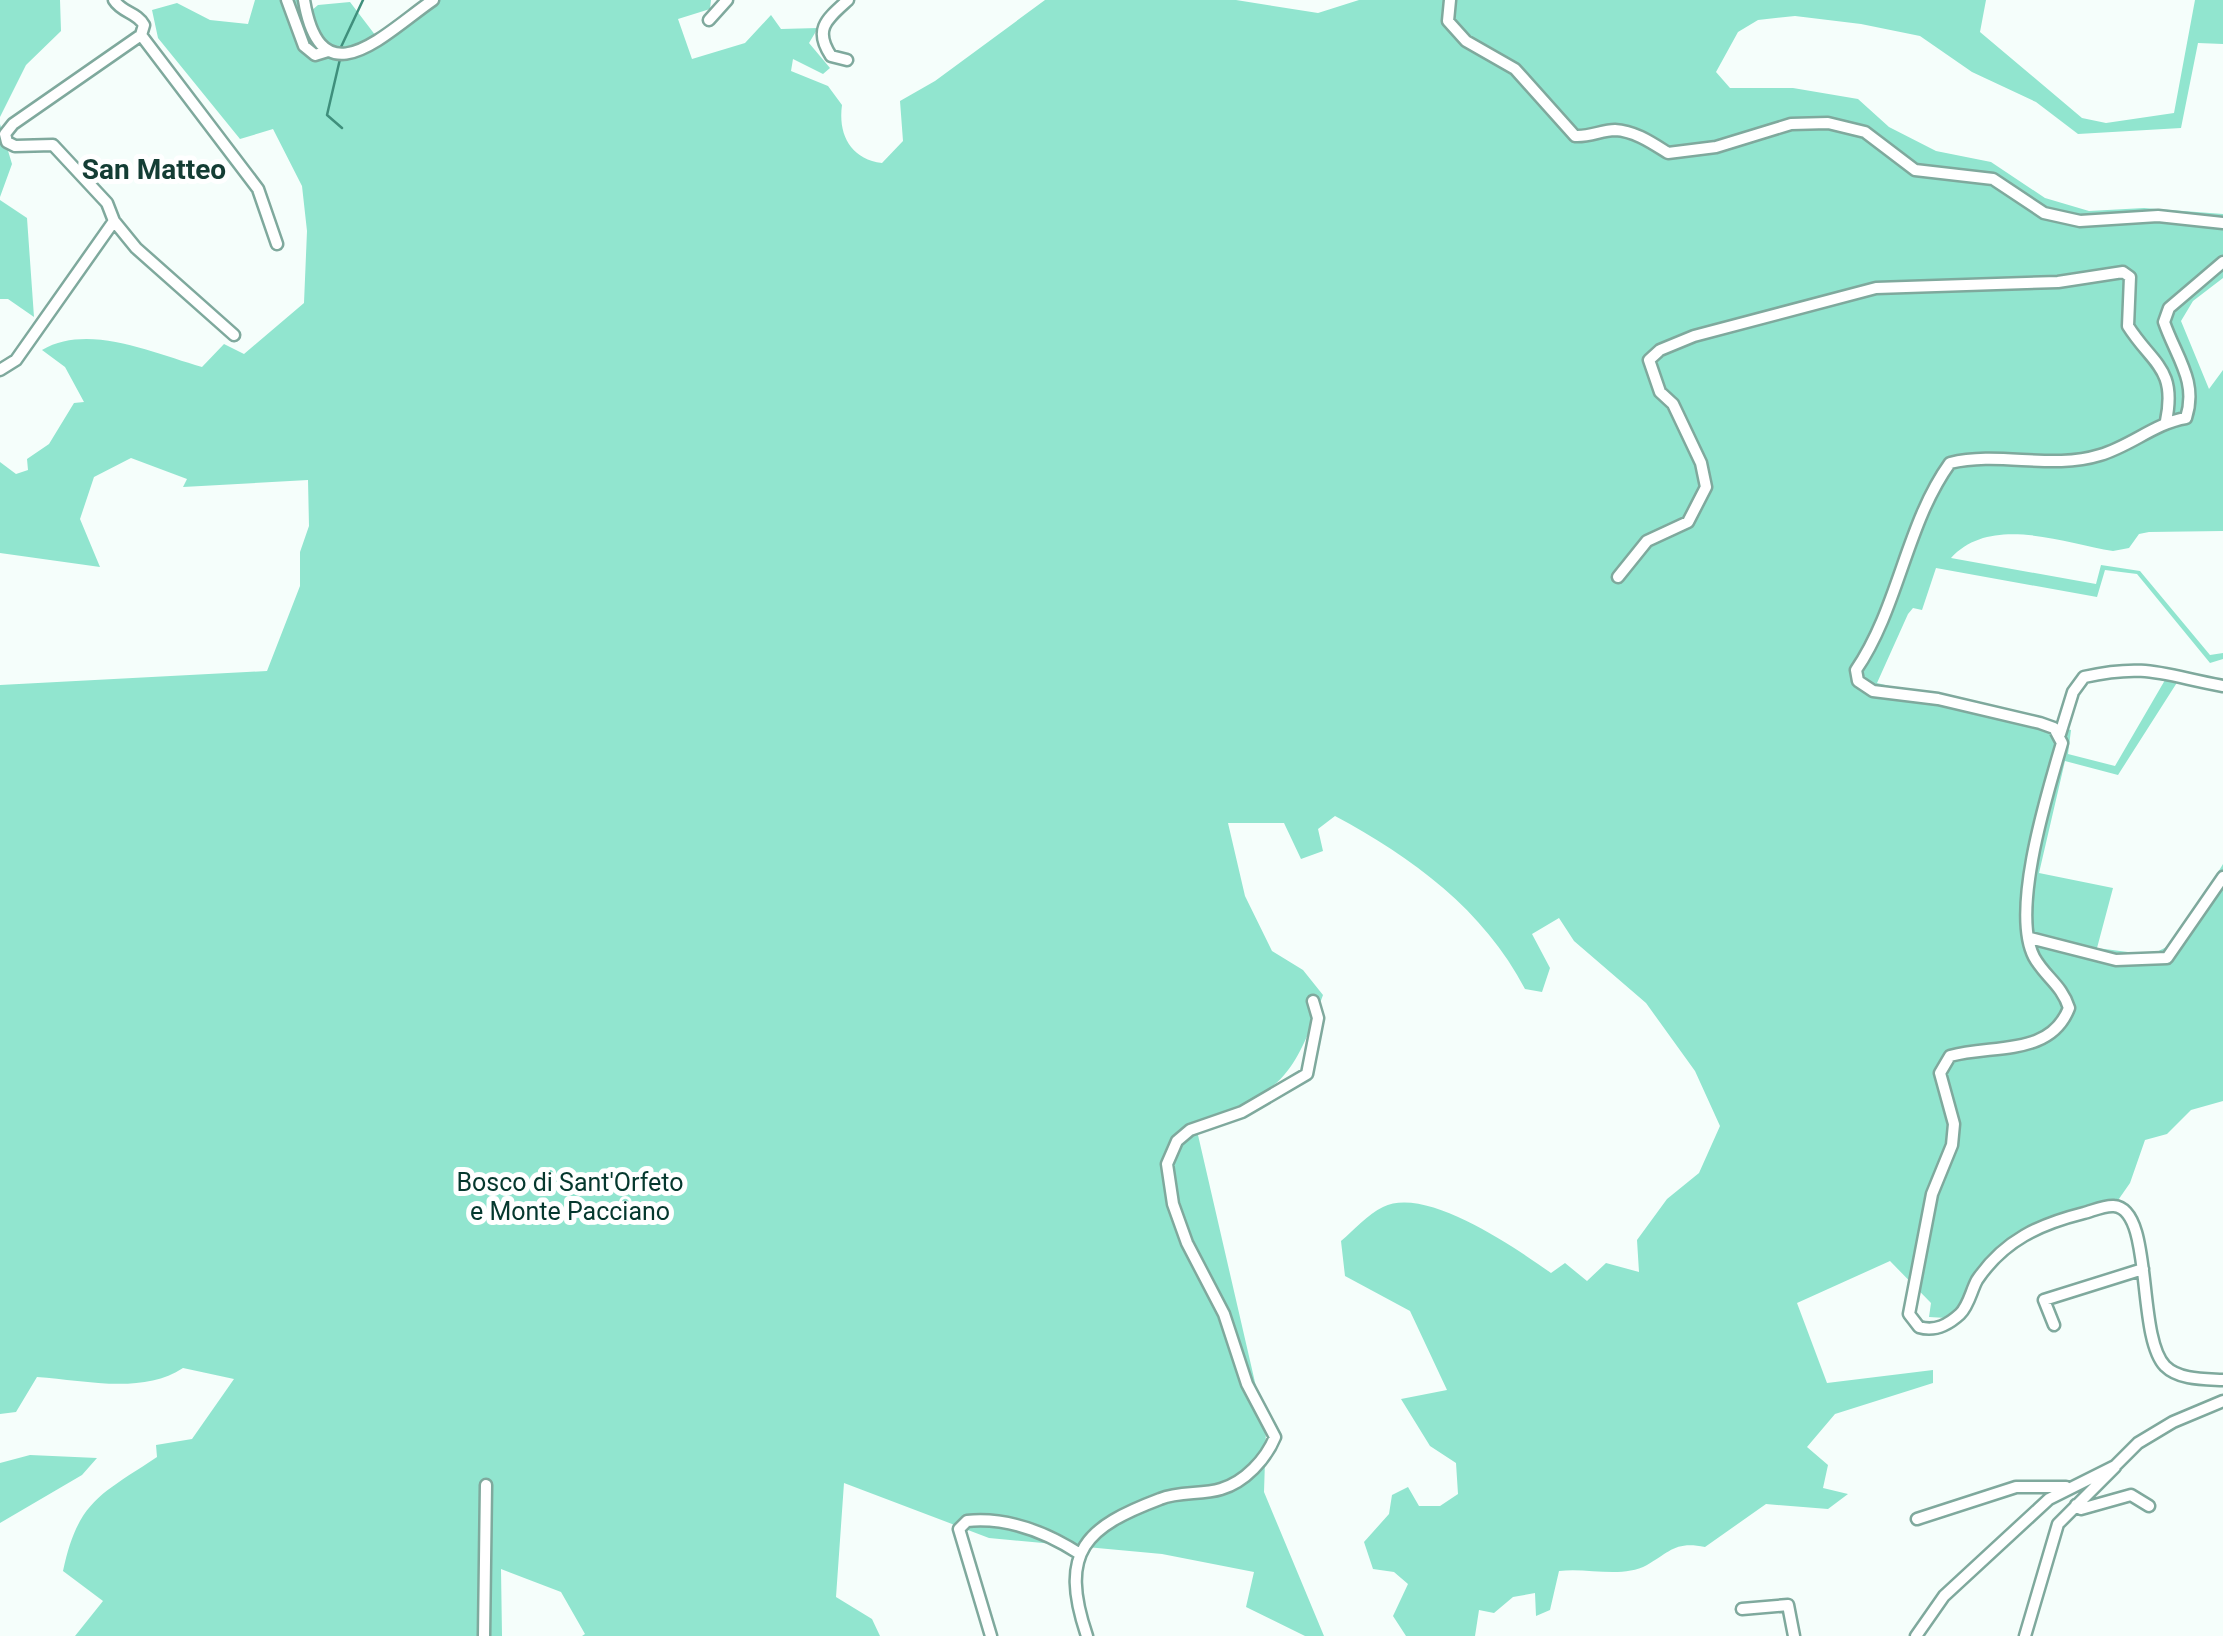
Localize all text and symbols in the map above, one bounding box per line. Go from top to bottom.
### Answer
district label: San Matteo [82,153,226,186]
park label: Bosco di Sant'Orfeto e Monte Pacciano [456,1168,684,1226]

